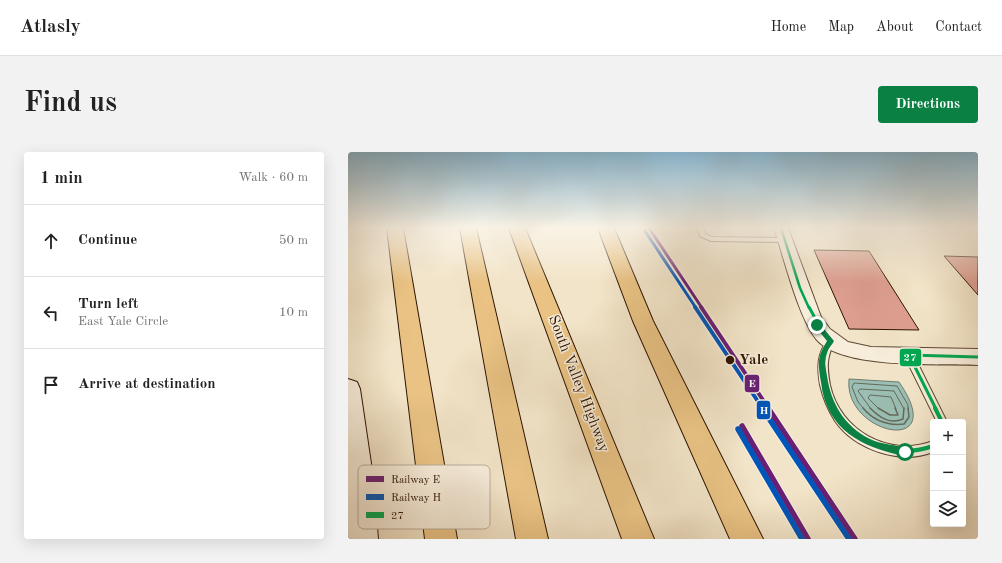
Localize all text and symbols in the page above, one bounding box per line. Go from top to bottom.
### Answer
text: Atlasly [20,18,81,37]
text: Home [771,20,806,34]
text: Map [828,20,854,34]
text: About [876,20,913,34]
text: Contact [935,20,982,34]
button: Directions [878,86,978,123]
text: Find us [24,90,117,118]
text: 1 min [40,170,83,187]
text: Walk · 60 m [239,171,308,184]
icon: ahead [40,230,62,252]
text: Continue [78,233,137,248]
text: 50 m [279,234,308,247]
text: Turn left [78,297,138,312]
icon: left [40,302,62,324]
text: 10 m [279,306,308,319]
street label: South Valley Highway [545,313,611,455]
text: East Yale Circle [78,315,168,328]
route end [808,316,826,334]
line badge: 27 [899,348,922,367]
place label: Yale [739,353,768,368]
text: 27 [904,353,916,364]
marker: Yale [724,354,736,366]
icon: arrive [40,374,62,396]
line badge: E [744,374,760,393]
text: Arrive at destination [78,377,216,392]
text: E [748,379,756,390]
line badge: H [756,400,771,420]
text: H [759,406,769,417]
map controls [930,419,966,527]
button: + [930,419,966,455]
route start [896,443,914,461]
button: − [930,455,966,491]
legend [358,465,490,529]
text: Railway E [391,475,440,486]
button: layers [930,491,966,527]
text: Railway H [391,493,442,504]
text: 27 [391,511,404,522]

